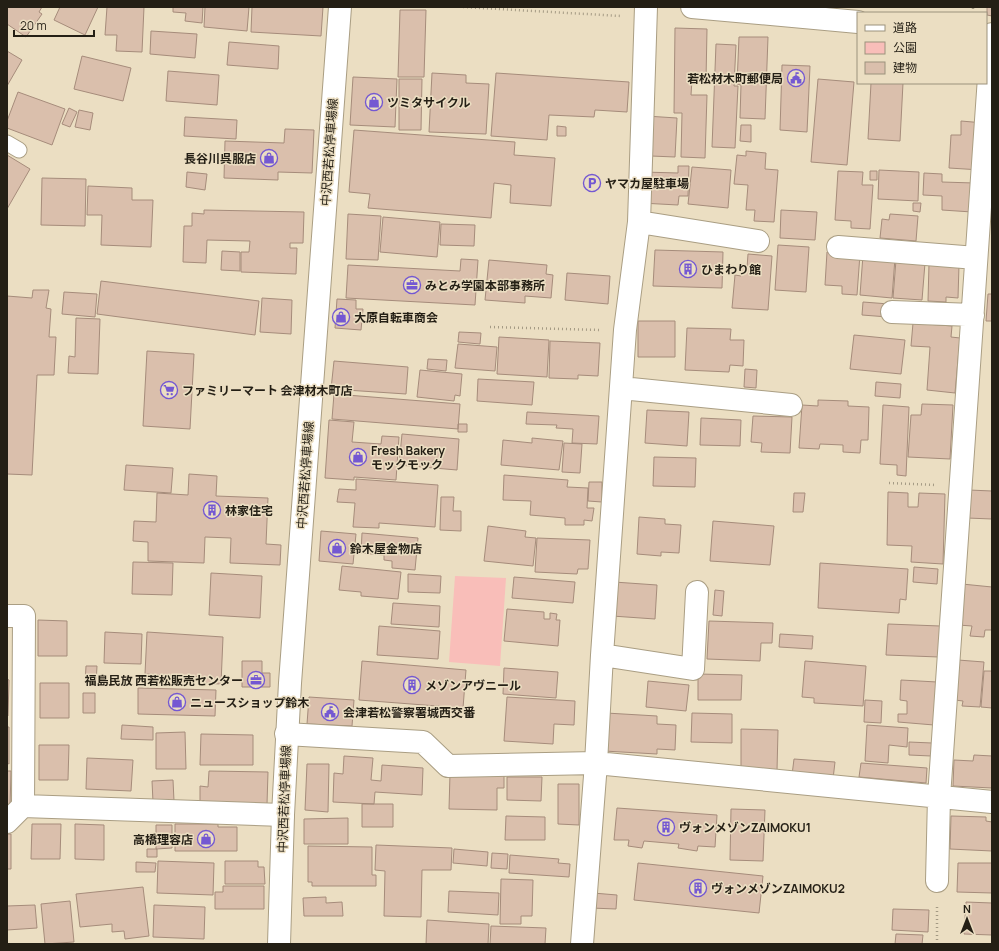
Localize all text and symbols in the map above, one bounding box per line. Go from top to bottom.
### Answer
scale bar [14,12,94,38]
legend [857,12,987,84]
text: 20 m [20,17,47,34]
text: 道路 [893,19,917,36]
text: 公園 [893,39,917,56]
text: 建物 [893,59,917,76]
public building icon: 若松材木町郵便局 [786,68,806,88]
place label: 若松材木町郵便局 [687,70,783,87]
shop icon: ツミタサイクル [364,92,384,112]
place label: ツミタサイクル [387,94,470,111]
street label: 中沢西若松停車場線 [317,98,341,206]
shop icon: 長谷川呉服店 [259,148,279,168]
place label: 長谷川呉服店 [184,150,256,167]
parking icon: ヤマカ屋駐車場 [582,173,602,193]
place label: ヤマカ屋駐車場 [605,175,689,192]
building icon: ひまわり館 [678,259,698,279]
place label: ひまわり館 [701,261,761,278]
office icon: みとみ学園本部事務所 [402,275,422,295]
place label: みとみ学園本部事務所 [425,277,545,294]
shop icon: 大原自転車商会 [331,307,351,327]
place label: 大原自転車商会 [354,309,438,326]
supermarket icon: ファミリーマート 会津材木町店 [159,380,179,400]
place label: ファミリーマート 会津材木町店 [182,382,352,399]
street label: 中沢西若松停車場線 [293,421,317,529]
place label: Fresh Bakery モックモック [371,442,445,473]
shop icon: Fresh Bakery モックモック [348,447,368,467]
building icon: 林家住宅 [202,500,222,520]
place label: 林家住宅 [225,502,273,519]
shop icon: 鈴木屋金物店 [327,538,347,558]
place label: 鈴木屋金物店 [349,540,422,557]
office icon: 福島民放 西若松販売センター [246,670,266,690]
place label: 福島民放 西若松販売センター [85,672,243,689]
building icon: メゾンアヴニール [402,675,422,695]
place label: メゾンアヴニール [425,677,521,694]
shop icon: ニュースショップ鈴木 [167,692,187,712]
place label: ニュースショップ鈴木 [190,694,309,711]
public building icon: 会津若松警察署城西交番 [320,702,340,722]
place label: 会津若松警察署城西交番 [343,704,476,721]
street label: 中沢西若松停車場線 [274,745,294,853]
building icon: ヴォンメゾンZAIMOKU1 [656,817,676,837]
place label: ヴォンメゾンZAIMOKU1 [679,819,811,836]
shop icon: 高橋理容店 [196,829,216,849]
place label: 高橋理容店 [133,831,193,848]
building icon: ヴォンメゾンZAIMOKU2 [688,878,708,898]
place label: ヴォンメゾンZAIMOKU2 [711,880,845,897]
north arrow [947,899,987,939]
text: N [963,901,971,916]

